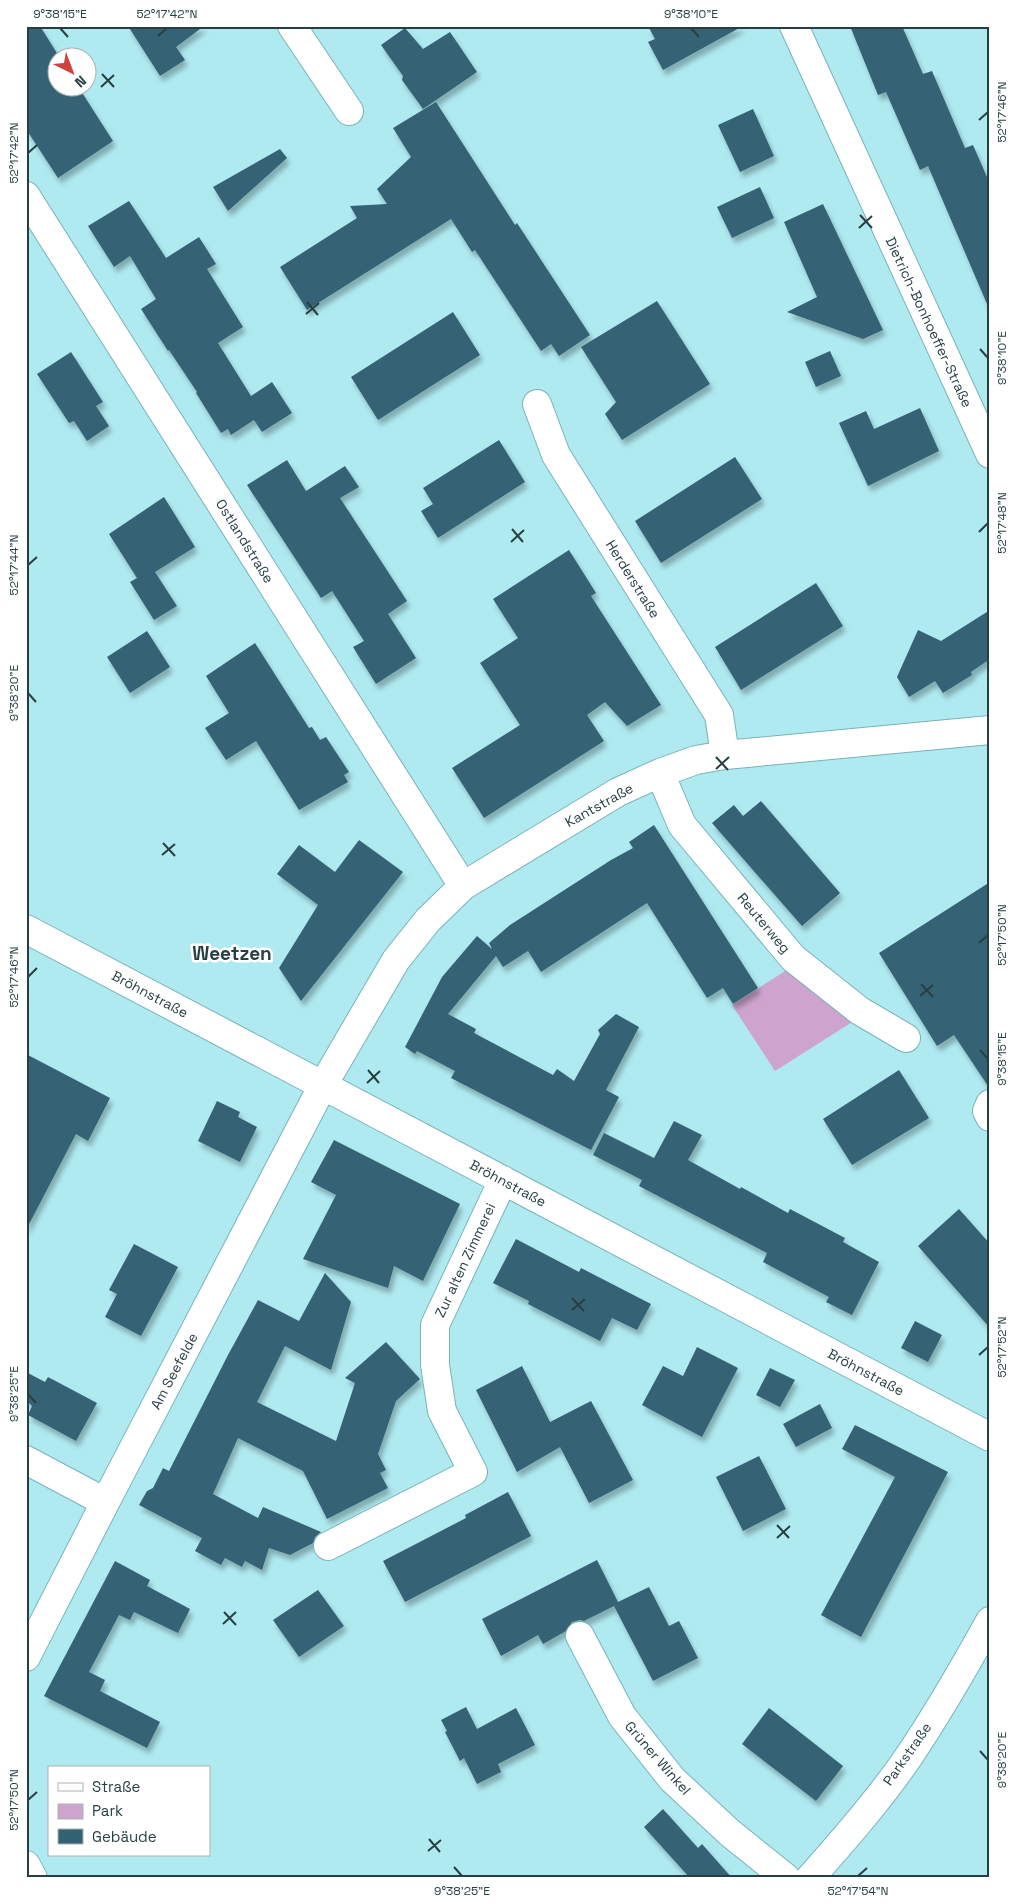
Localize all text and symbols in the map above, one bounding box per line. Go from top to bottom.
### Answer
text: 9°38'15"E [33,6,87,22]
text: 52°17'42"N [137,6,198,22]
text: 9°38'10"E [664,6,718,22]
north arrow [48,48,98,98]
text: N [71,72,90,91]
text: 52°17'46"N [994,81,1010,143]
text: 52°17'42"N [6,123,22,184]
street label: Dietrich-Bonhoeffer-Straße [882,234,976,410]
text: 9°38'10"E [994,331,1010,385]
text: 52°17'48"N [994,492,1010,554]
street label: Ostlandstraße [212,496,278,586]
text: 52°17'44"N [6,535,22,595]
street label: Herderstraße [602,537,664,621]
text: 9°38'20"E [6,665,22,721]
street label: Kantstraße [562,779,636,831]
street label: Reuterweg [733,889,795,957]
text: 52°17'50"N [994,904,1010,966]
district label: Weetzen [192,941,272,966]
text: 52°17'46"N [6,946,22,1008]
street label: Bröhnstraße [109,966,191,1022]
text: 9°38'15"E [994,1032,1010,1086]
street label: Bröhnstraße [467,1155,549,1211]
street label: Zur alten Zimmerei [431,1200,499,1320]
text: 52°17'52"N [994,1316,1010,1378]
street label: Am Seefelde [146,1330,202,1412]
street label: Bröhnstraße [825,1344,907,1400]
text: 9°38'25"E [6,1366,22,1422]
street label: Grüner Winkel [621,1717,695,1799]
street label: Parkstraße [879,1719,935,1789]
text: 9°38'20"E [994,1732,1010,1788]
legend [48,1766,210,1856]
text: 52°17'50"N [6,1769,22,1831]
text: Straße [92,1777,141,1796]
text: Park [92,1801,123,1820]
text: Gebäude [92,1827,157,1846]
text: 9°38'25"E [434,1883,490,1899]
text: 52°17'54"N [827,1883,889,1899]

